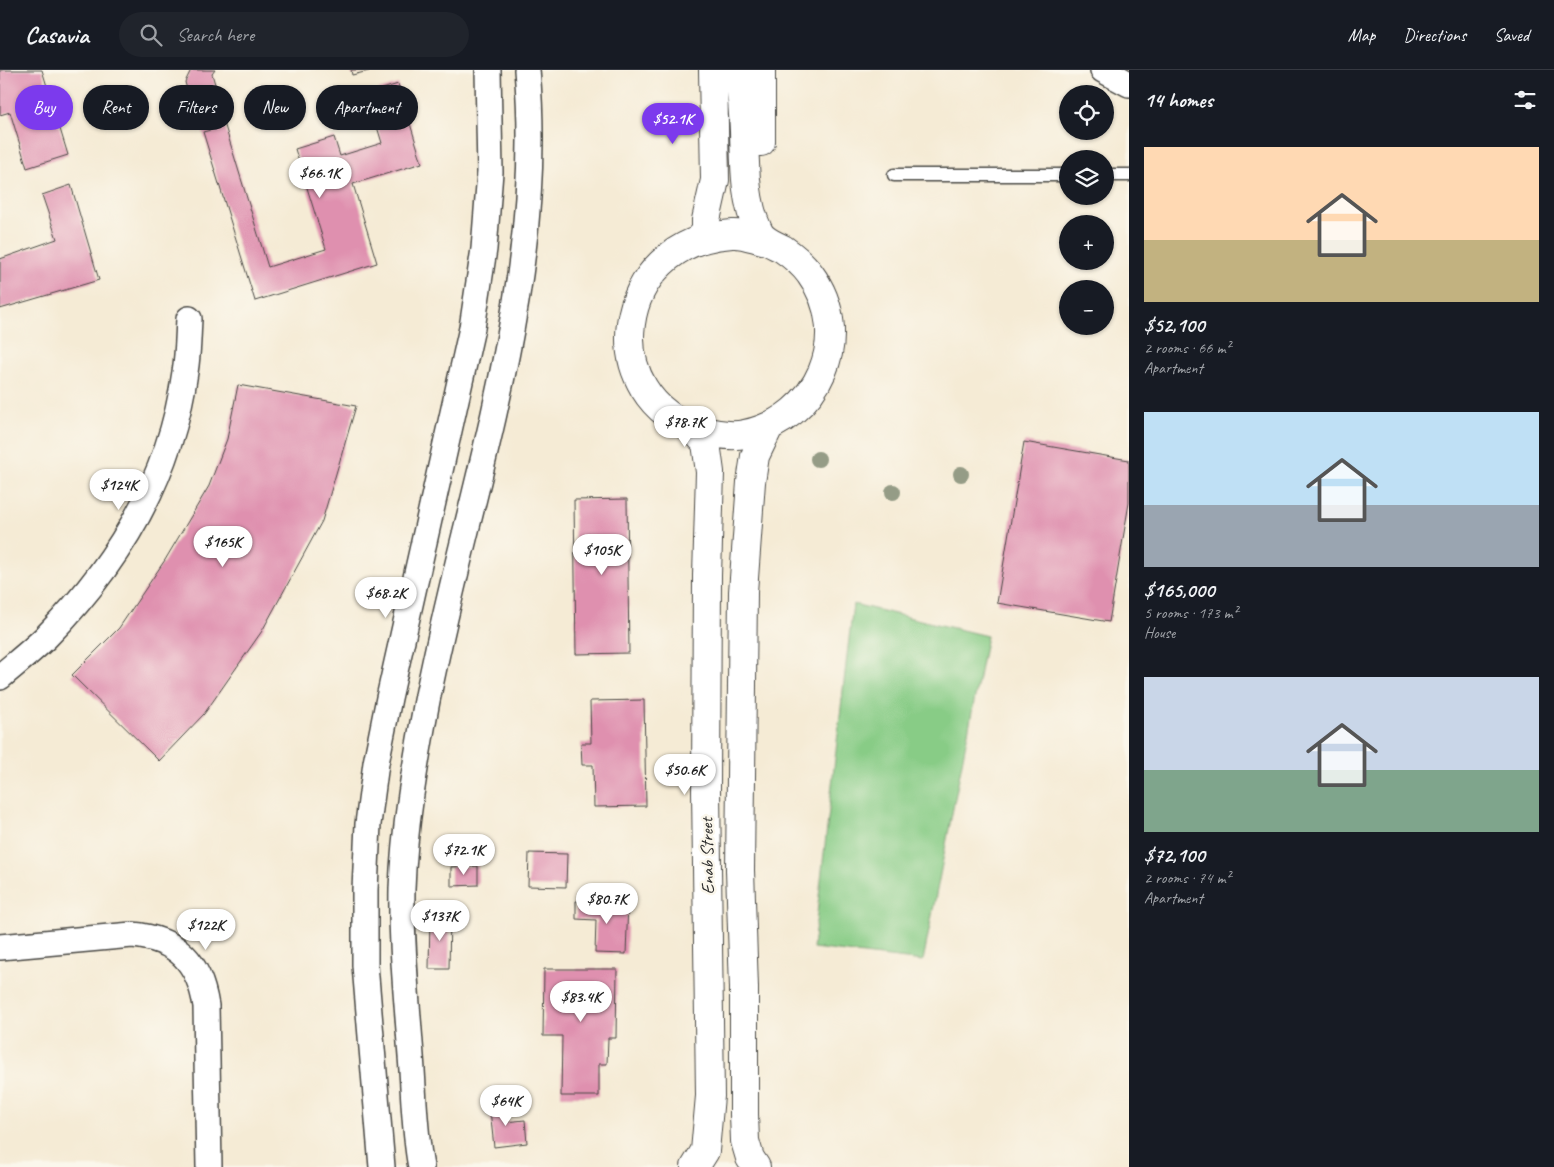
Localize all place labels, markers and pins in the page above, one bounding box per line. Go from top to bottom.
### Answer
pin: $52.1K [632,102,714,145]
pin: $66.1K [279,156,361,199]
pin: $78.7K [644,406,726,448]
pin: $124K [84,468,154,511]
pin: $165K [188,526,258,568]
pin: $105K [567,534,637,576]
pin: $68.2K [345,576,427,619]
pin: $50.6K [644,754,726,796]
pin: $72.1K [423,834,505,876]
pin: $80.7K [566,882,648,925]
pin: $137K [405,900,475,942]
pin: $122K [171,908,241,951]
pin: $83.4K [540,980,622,1023]
pin: $64K [476,1084,536,1127]

